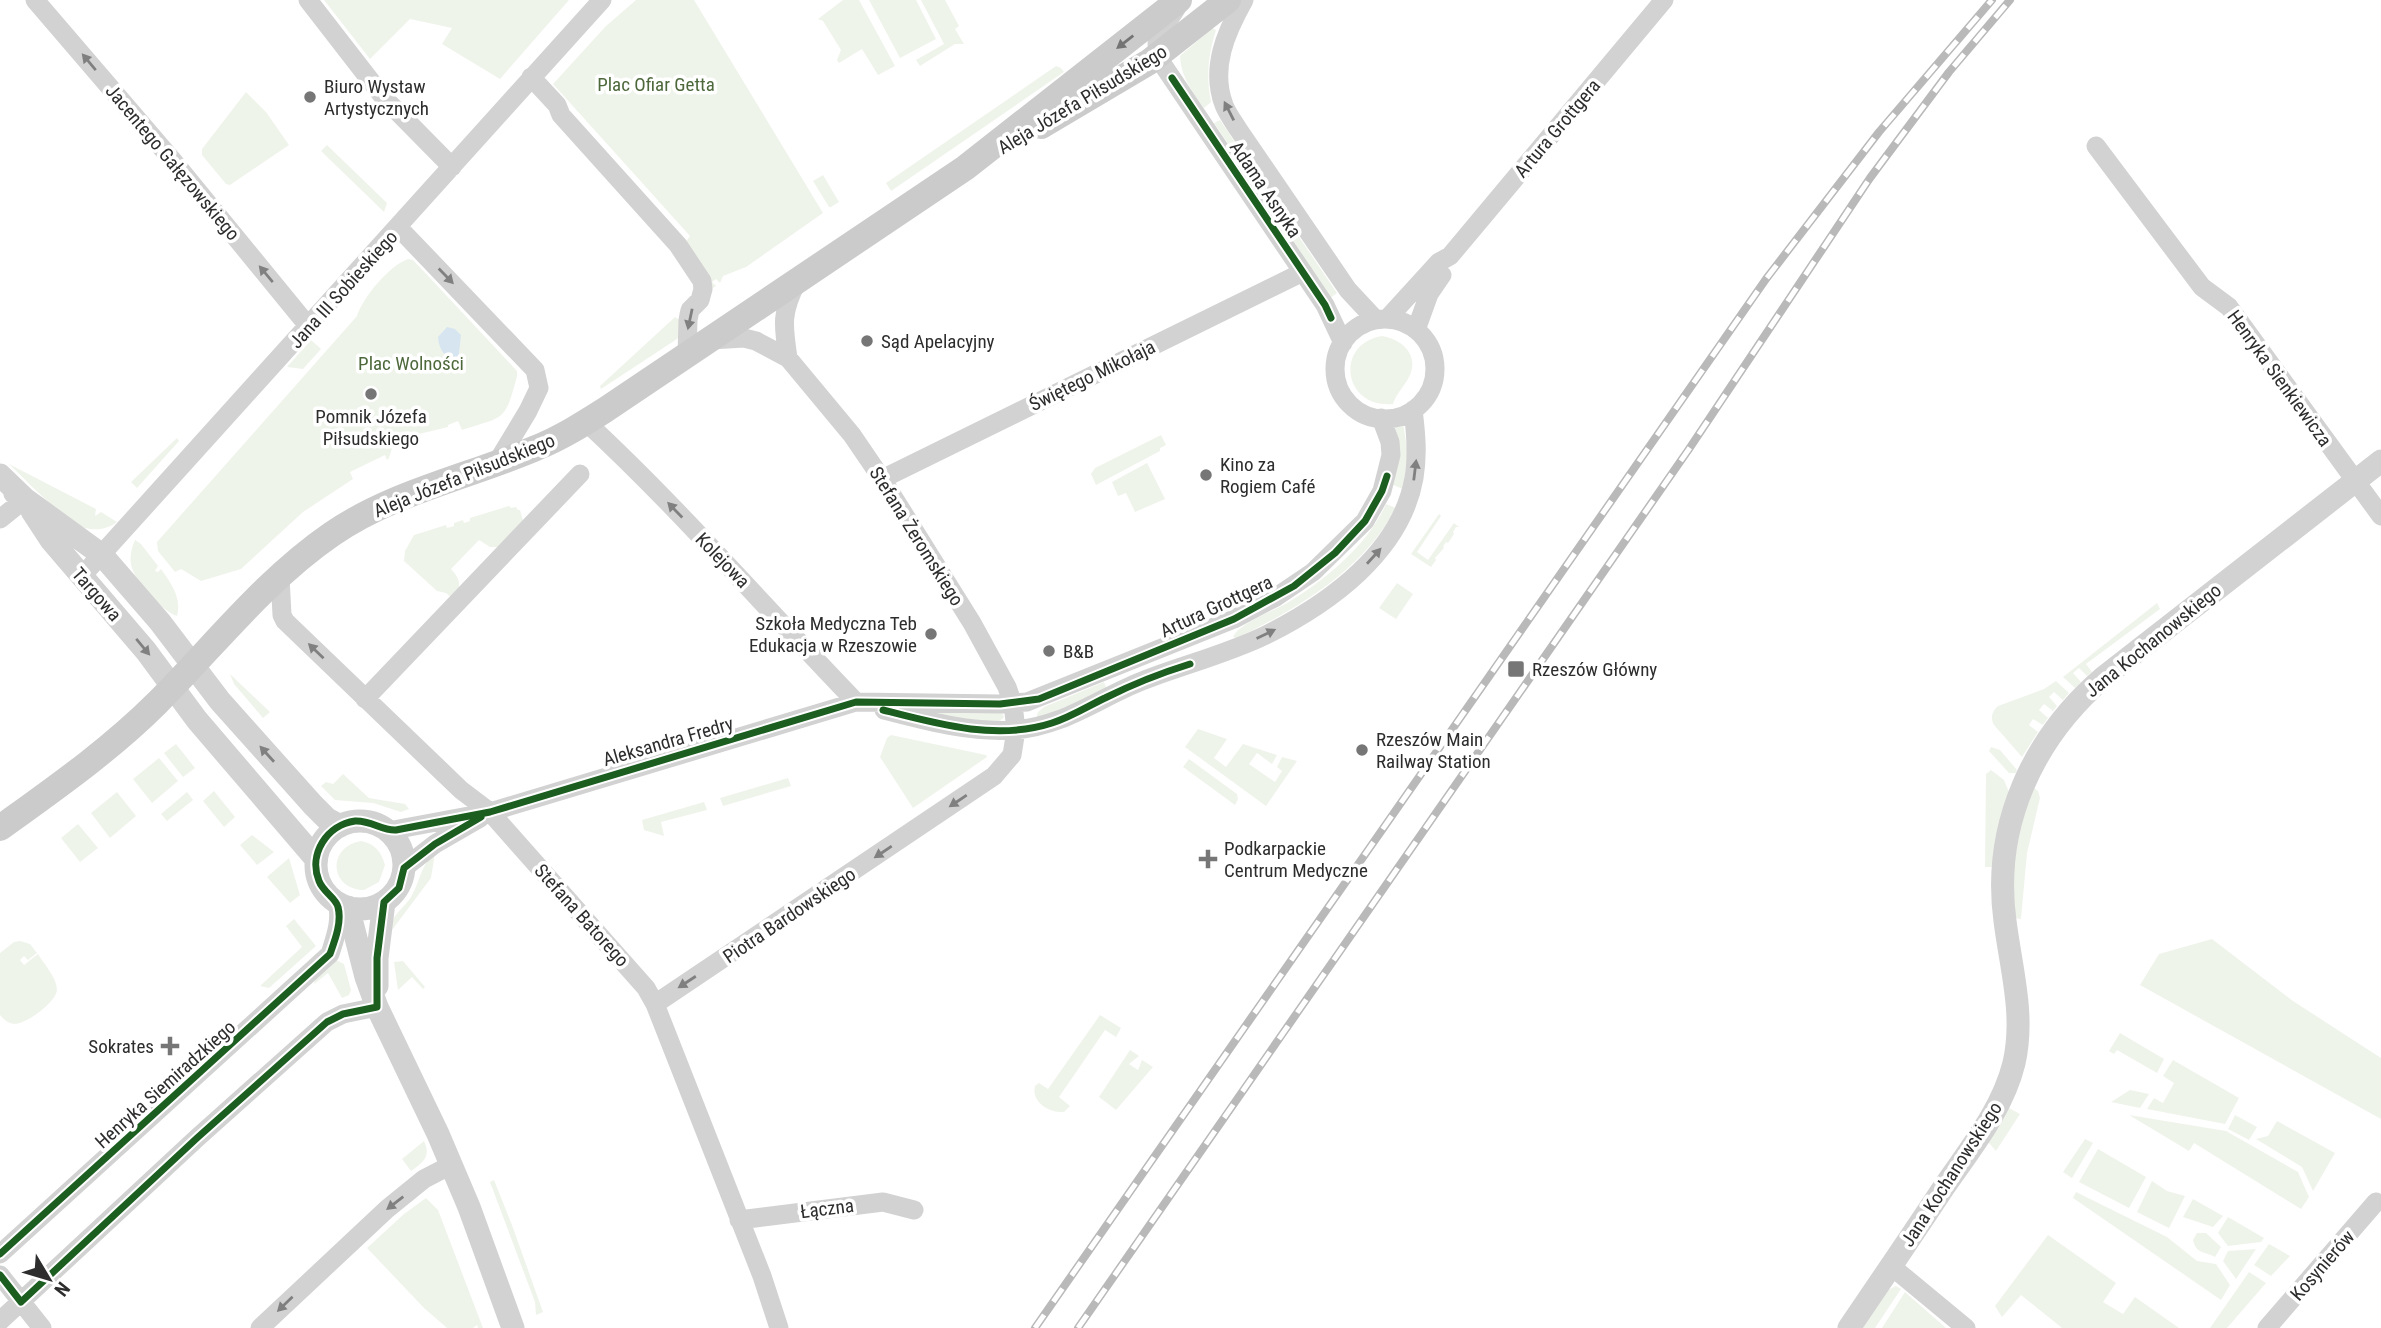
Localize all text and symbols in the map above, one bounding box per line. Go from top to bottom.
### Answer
one-way arrow [1117,35,1135,50]
street label: Aleja Józefa Piłsudskiego [993,40,1171,159]
one-way arrow [82,53,97,70]
park label: Plac Ofiar Getta [597,73,715,96]
street label: Artura Grottgera [1510,74,1605,182]
place label: Biuro Wystaw Artystycznych [324,75,429,120]
street label: Jacentego Gałęzowskiego [101,80,245,245]
marker: Biuro Wystaw Artystycznych [302,89,318,105]
one-way arrow [1223,101,1234,121]
street label: Adama Asnyka [1225,137,1306,242]
street label: Jana III Sobieskiego [284,226,402,353]
one-way arrow [259,265,274,283]
one-way arrow [437,267,453,284]
street label: Henryka Sienkiewicza [2222,306,2337,451]
one-way arrow [685,309,696,331]
place label: Sąd Apelacyjny [881,330,995,353]
marker: Sąd Apelacyjny [859,333,875,349]
street label: Świętego Mikołaja [1025,335,1159,416]
park label: Plac Wolności [358,352,464,375]
marker: Pomnik Józefa Piłsudskiego [363,386,379,402]
place label: Pomnik Józefa Piłsudskiego [315,405,427,450]
street label: Aleja Józefa Piłsudskiego [370,429,558,522]
place label: Kino za Rogiem Café [1220,453,1316,498]
one-way arrow [1410,458,1421,480]
street label: Stefana Żeromskiego [865,462,969,610]
marker: Kino za Rogiem Café [1198,467,1214,483]
one-way arrow [667,502,683,519]
street label: Kolejowa [691,528,755,593]
one-way arrow [1366,547,1382,565]
street label: Targowa [67,563,126,626]
street label: Artura Grottgera [1156,570,1276,643]
street label: Jana Kochanowskiego [2081,579,2226,702]
place label: Szkoła Medyczna Teb Edukacja w Rzeszowie [749,612,917,657]
marker: Szkoła Medyczna Teb Edukacja w Rzeszowie [923,626,939,642]
one-way arrow [1256,628,1276,640]
one-way arrow [135,638,150,656]
place label: B&B [1063,640,1094,663]
one-way arrow [308,643,325,660]
marker: B&B [1041,643,1057,659]
place label: Rzeszów Główny [1532,658,1657,681]
marker: Rzeszów Główny [1506,659,1526,679]
street label: Aleksandra Fredry [600,712,736,771]
place label: Rzeszów Main Railway Station [1376,728,1491,773]
marker: Rzeszów Main Railway Station [1354,742,1370,758]
one-way arrow [259,745,275,763]
one-way arrow [949,794,967,808]
place label: Podkarpackie Centrum Medyczne [1224,837,1368,882]
one-way arrow [874,845,892,859]
marker: Podkarpackie Centrum Medyczne [1198,849,1218,869]
street label: Stefana Batorego [530,859,634,971]
street label: Piotra Bardowskiego [719,863,860,968]
one-way arrow [677,976,697,989]
street label: Henryka Siemiradzkiego [91,1015,240,1153]
place label: Sokrates [88,1035,154,1058]
marker: Sokrates [160,1036,180,1056]
street label: Jana Kochanowskiego [1896,1097,2007,1251]
street label: Łączna [799,1194,855,1223]
one-way arrow [386,1195,404,1210]
street label: Kosynierów [2285,1225,2359,1305]
north arrow [14,1244,84,1314]
text: N [49,1277,75,1301]
one-way arrow [277,1296,294,1312]

